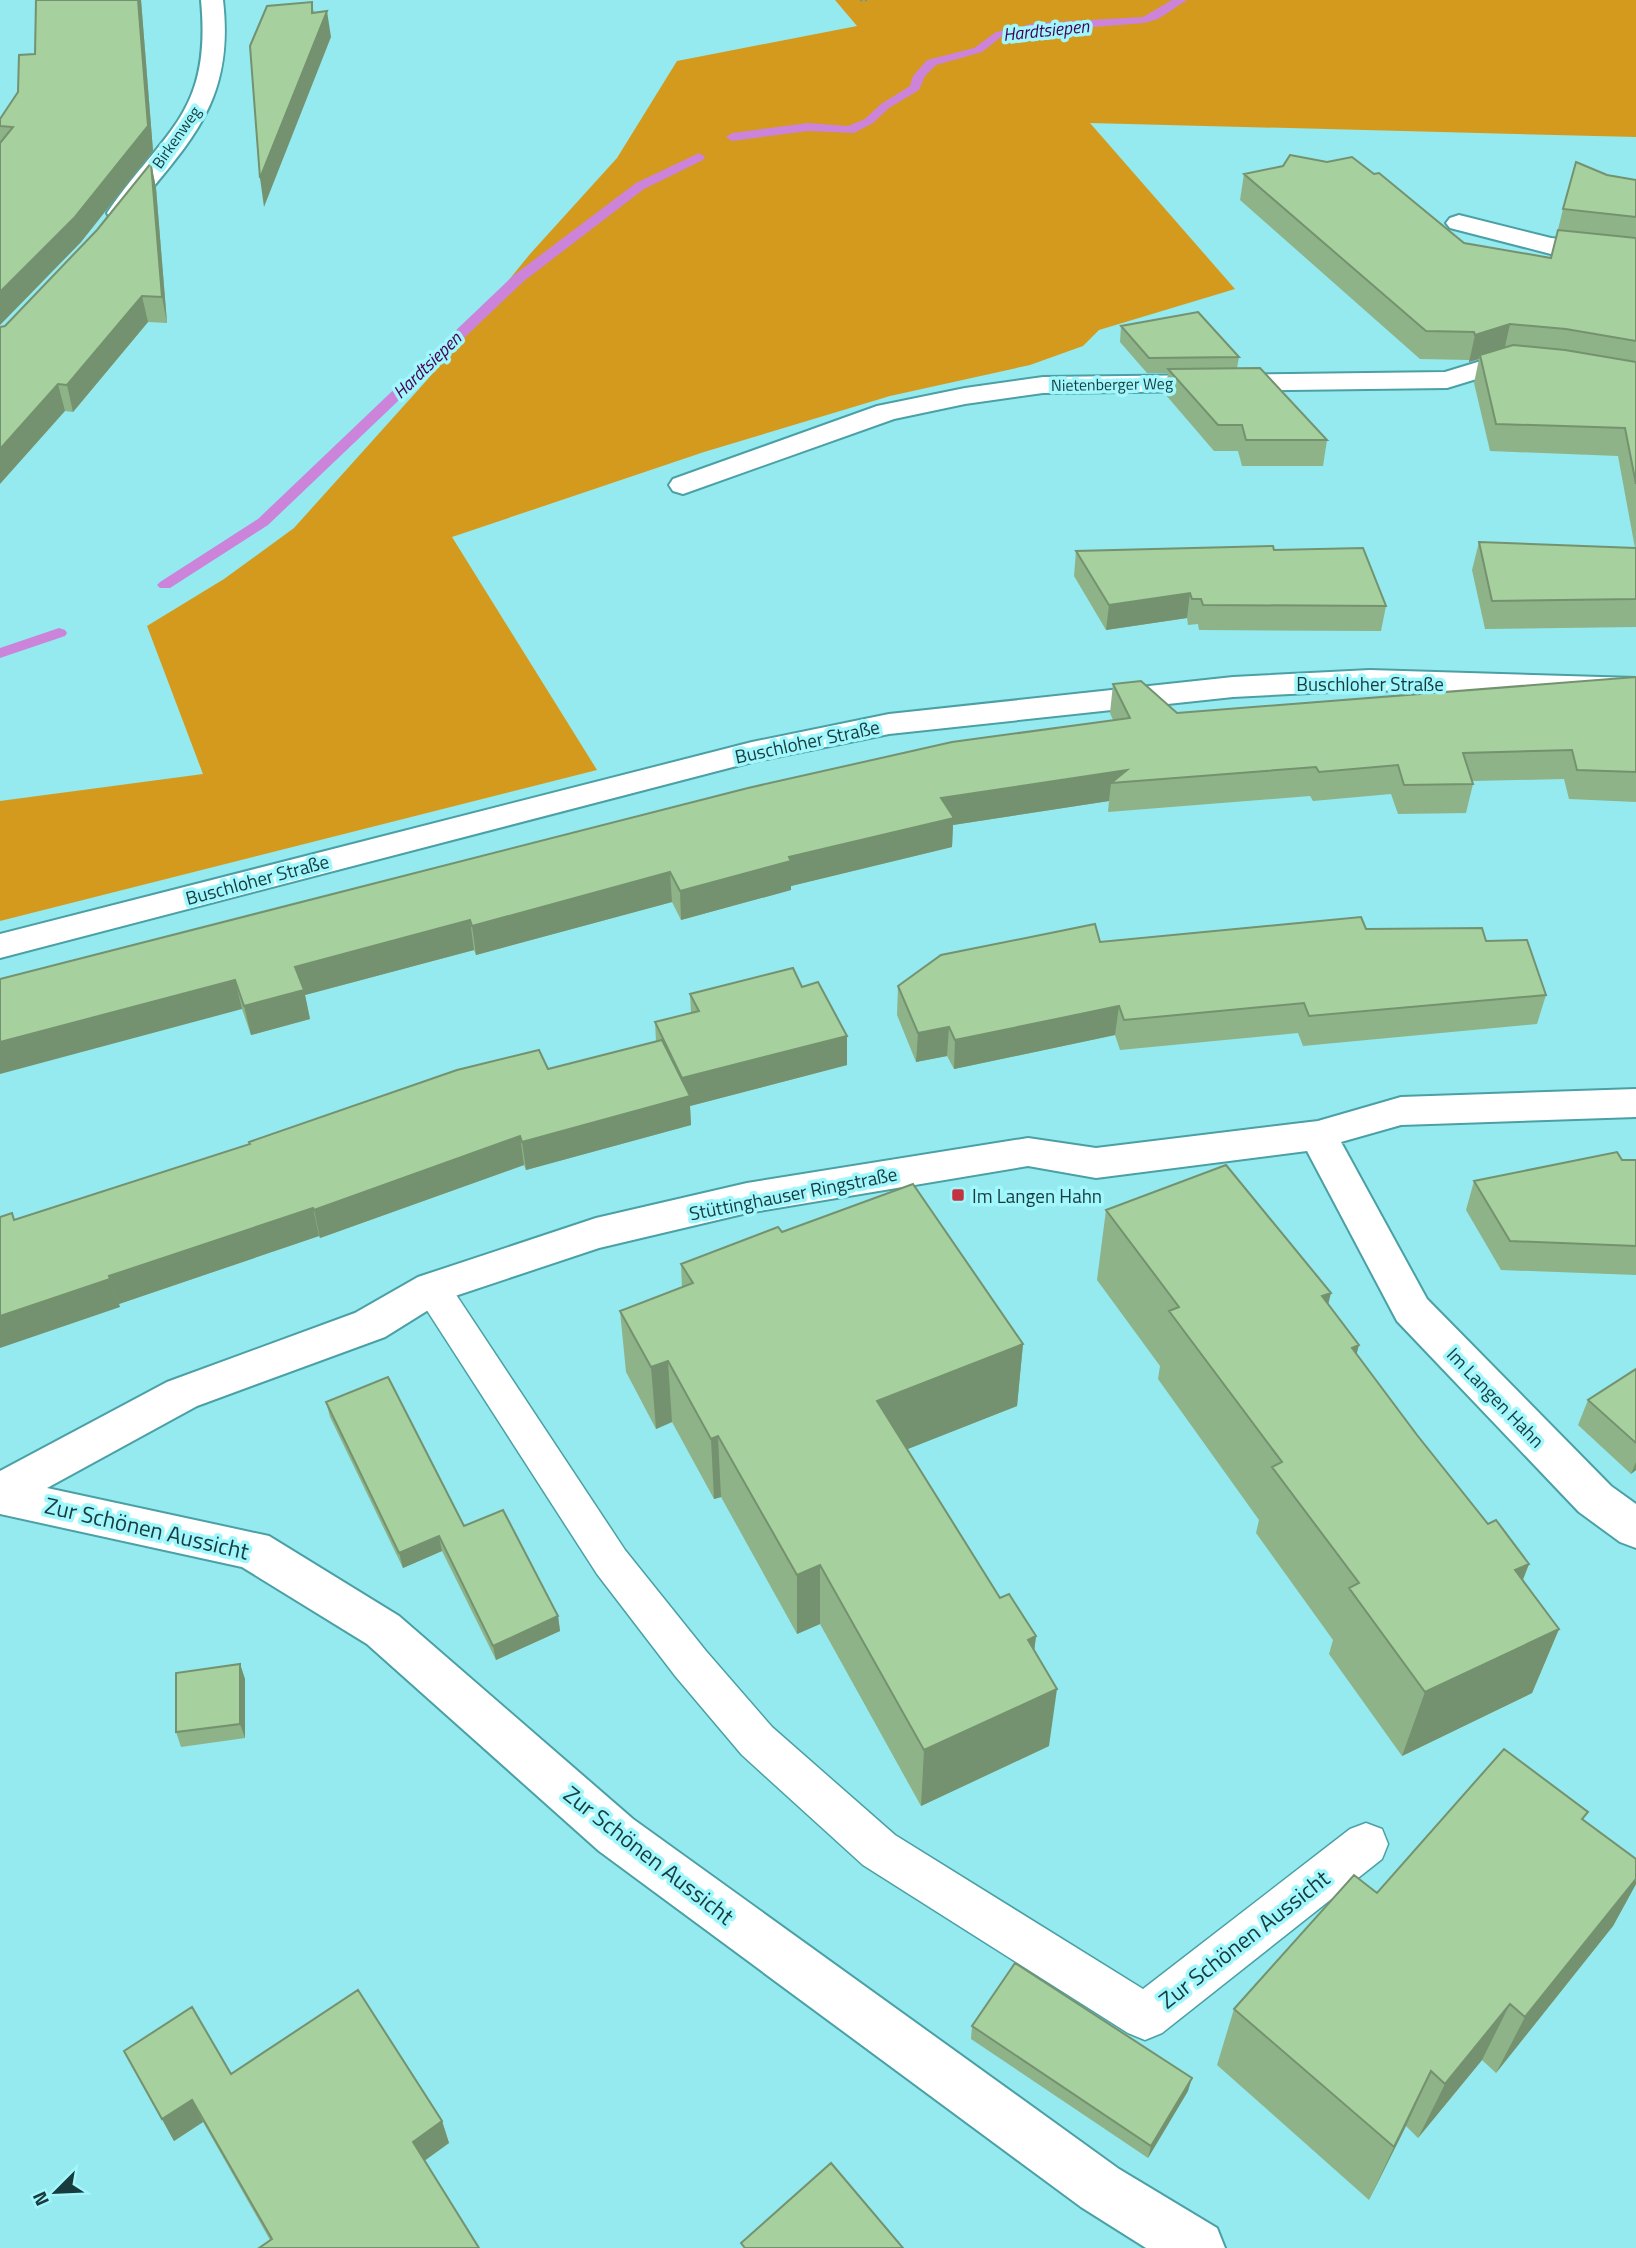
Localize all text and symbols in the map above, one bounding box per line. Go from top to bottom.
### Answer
water label: Hardtsiepen [1002,12,1091,48]
street label: Birkenweg [146,101,206,173]
water label: Hardtsiepen [387,325,468,405]
street label: Nietenberger Weg [1051,371,1173,397]
street label: Buschloher Straße [1296,669,1444,698]
street label: Buschloher Straße [732,711,882,771]
street label: Buschloher Straße [182,846,332,912]
street label: Stüttinghauser Ringstraße [687,1159,899,1227]
place label: Im Langen Hahn [972,1181,1102,1210]
marker: Im Langen Hahn [950,1187,966,1203]
street label: Im Langen Hahn [1440,1340,1552,1454]
street label: Zur Schönen Aussicht [42,1488,252,1568]
street label: Zur Schönen Aussicht [556,1777,742,1933]
street label: Zur Schönen Aussicht [1151,1861,1337,2017]
north arrow [21,2157,91,2227]
text: N [24,2187,56,2211]

